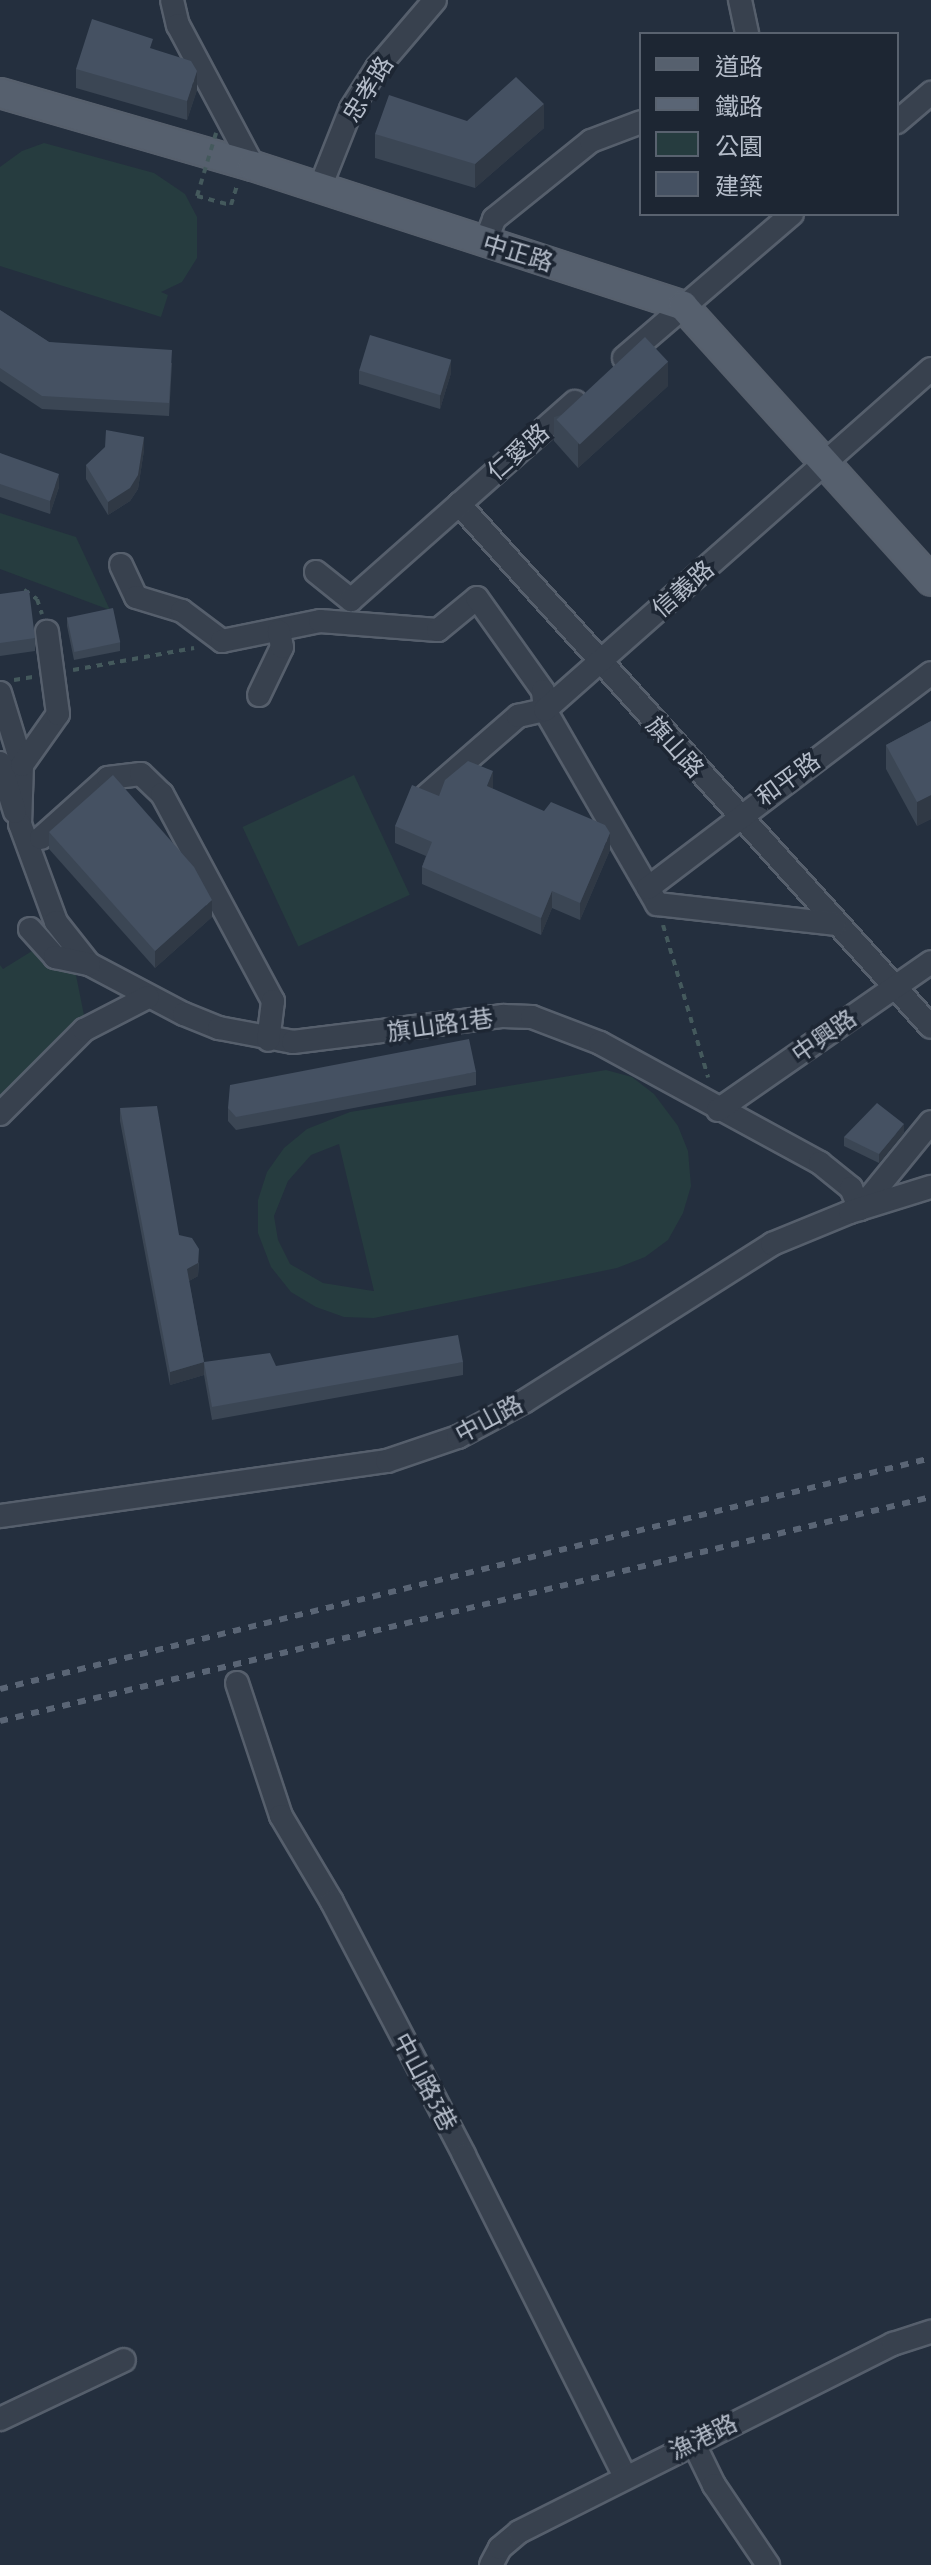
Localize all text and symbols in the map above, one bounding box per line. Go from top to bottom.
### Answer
legend [639,32,899,216]
street label: 忠孝路 [337,51,399,127]
text: 道路 [715,51,763,82]
text: 鐵路 [715,91,763,122]
text: 公園 [715,131,763,162]
text: 建築 [715,171,763,202]
street label: 中正路 [479,229,557,277]
street label: 仁愛路 [481,418,555,486]
street label: 信義路 [646,555,720,623]
street label: 旗山路 [640,711,710,783]
street label: 和平路 [750,746,826,812]
street label: 旗山路1巷 [385,1003,495,1047]
street label: 中興路 [786,1004,862,1068]
street label: 中山路 [450,1389,528,1449]
street label: 中山路3巷 [387,2028,463,2136]
street label: 漁港路 [664,2408,742,2466]

